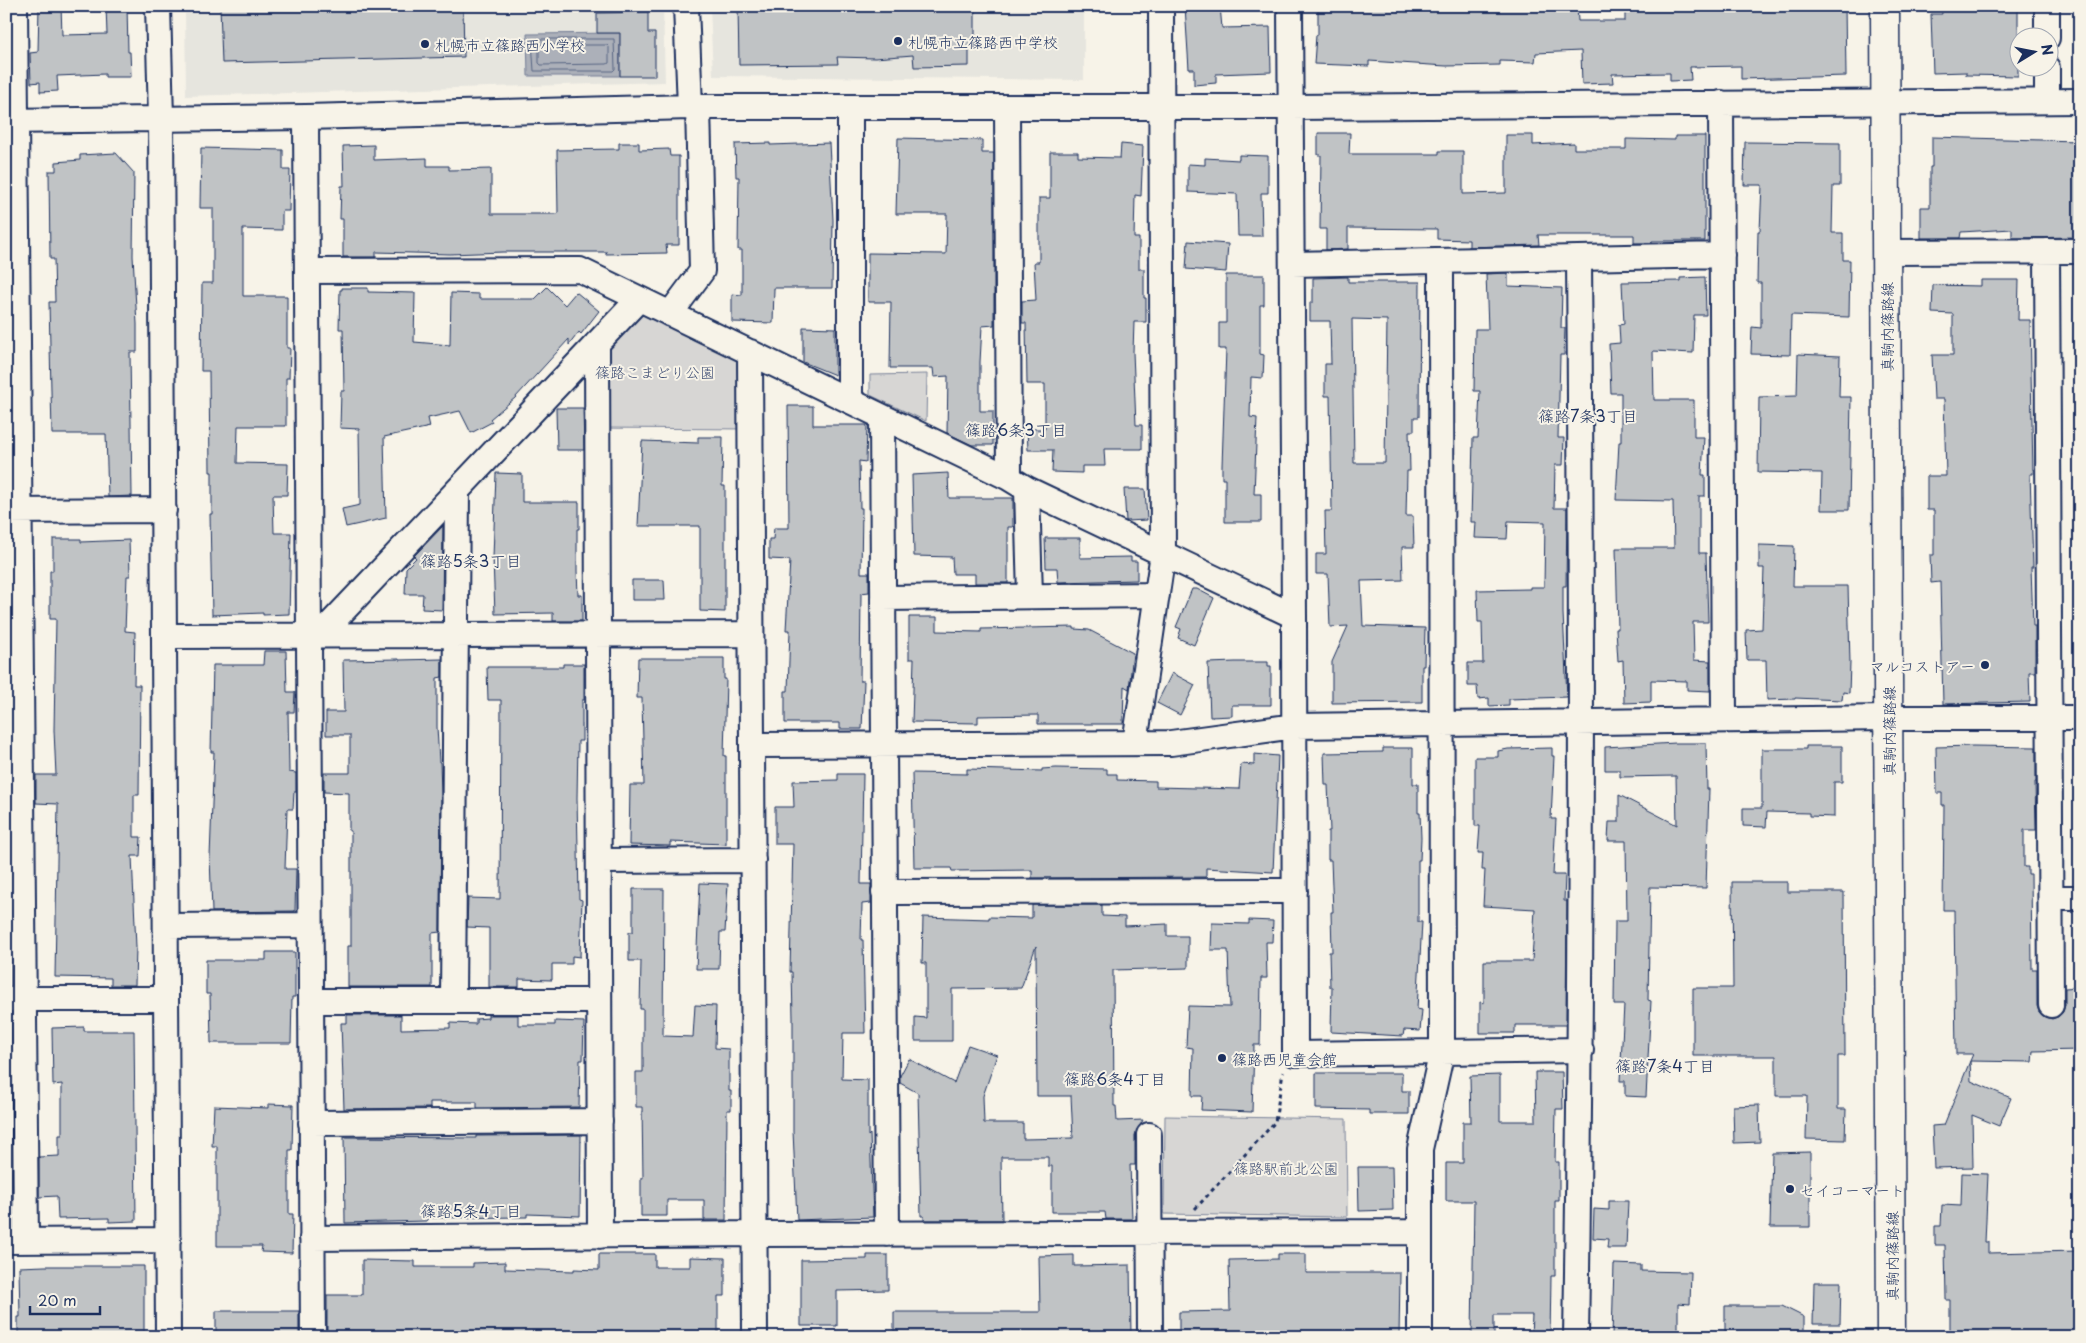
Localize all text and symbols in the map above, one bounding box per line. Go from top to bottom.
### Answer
north arrow [2008,28,2058,78]
place label: 札幌市立篠路西中学校 [908,30,1058,53]
place label: 札幌市立篠路西小学校 [435,33,585,56]
marker: 札幌市立篠路西中学校 [892,35,904,47]
marker: 札幌市立篠路西小学校 [419,38,431,50]
text: N [2036,42,2059,57]
street label: 真駒内篠路線 [1875,282,1898,372]
park label: 篠路こまどり公園 [595,360,715,383]
district label: 篠路7条3丁目 [1538,403,1638,427]
district label: 篠路6条3丁目 [965,417,1067,441]
district label: 篠路5条3丁目 [421,548,521,572]
place label: マルコストアー [1870,654,1975,677]
marker: マルコストアー [1979,659,1991,671]
street label: 真駒内篠路線 [1877,686,1900,776]
place label: 篠路西児童会館 [1232,1047,1337,1070]
marker: 篠路西児童会館 [1216,1052,1228,1064]
district label: 篠路7条4丁目 [1615,1053,1715,1077]
district label: 篠路6条4丁目 [1064,1066,1166,1090]
park label: 篠路駅前北公園 [1233,1156,1339,1179]
place label: セイコーマート [1800,1178,1905,1201]
marker: セイコーマート [1784,1183,1796,1195]
district label: 篠路5条4丁目 [421,1198,521,1222]
street label: 真駒内篠路線 [1880,1211,1903,1301]
scale bar [30,1283,100,1315]
text: 20 m [38,1288,77,1311]

